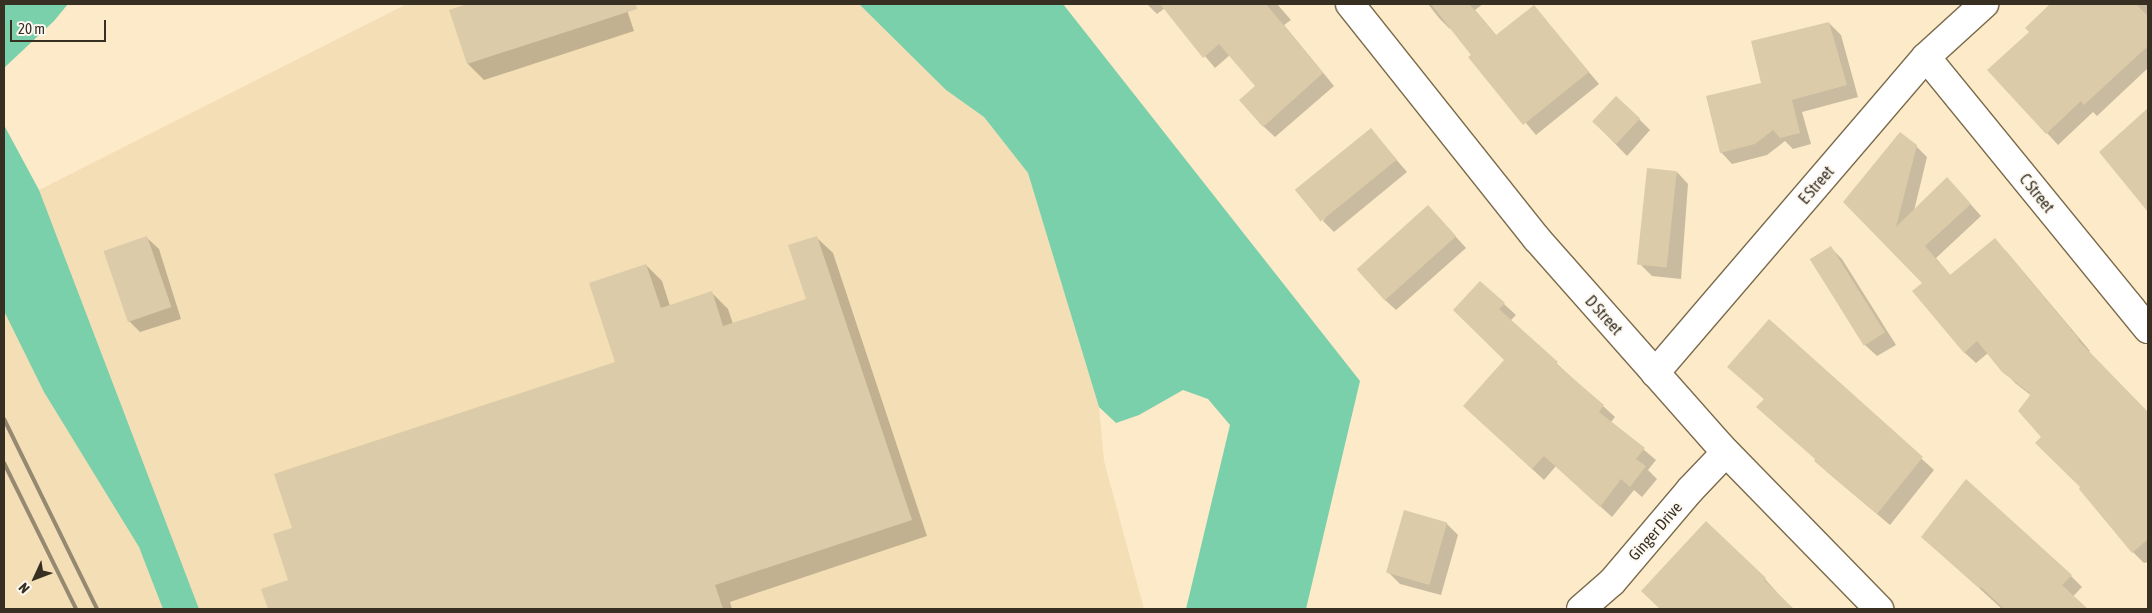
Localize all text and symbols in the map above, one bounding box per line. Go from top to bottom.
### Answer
scale bar [12,10,109,42]
text: 20 m [18,20,45,37]
street label: E Street [1794,162,1838,208]
street label: C Street [2016,170,2058,216]
street label: D Street [1581,291,1627,339]
street label: Ginger Drive [1624,498,1686,564]
north arrow [10,553,60,603]
text: N [15,580,33,597]

